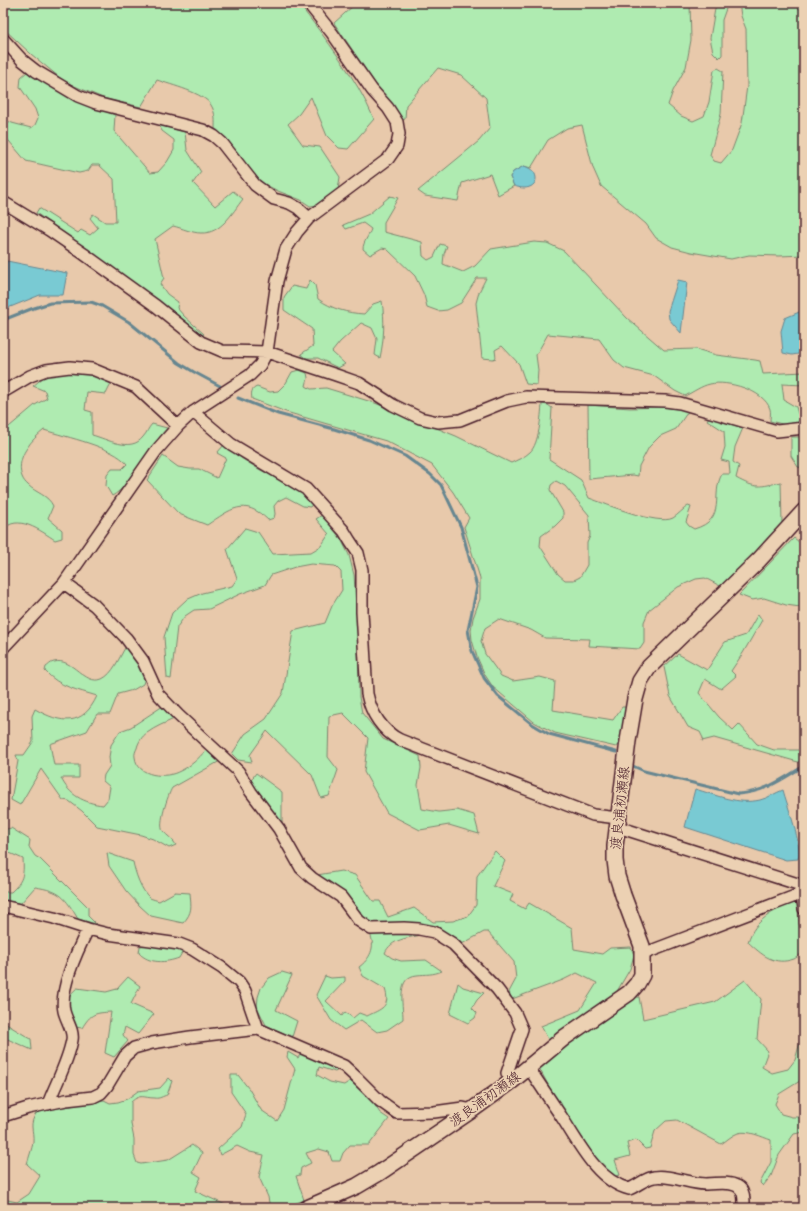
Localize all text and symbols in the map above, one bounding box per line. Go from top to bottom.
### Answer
street label: 渡良浦初瀬線 [607,765,633,851]
street label: 渡良浦初瀬線 [446,1067,524,1131]

